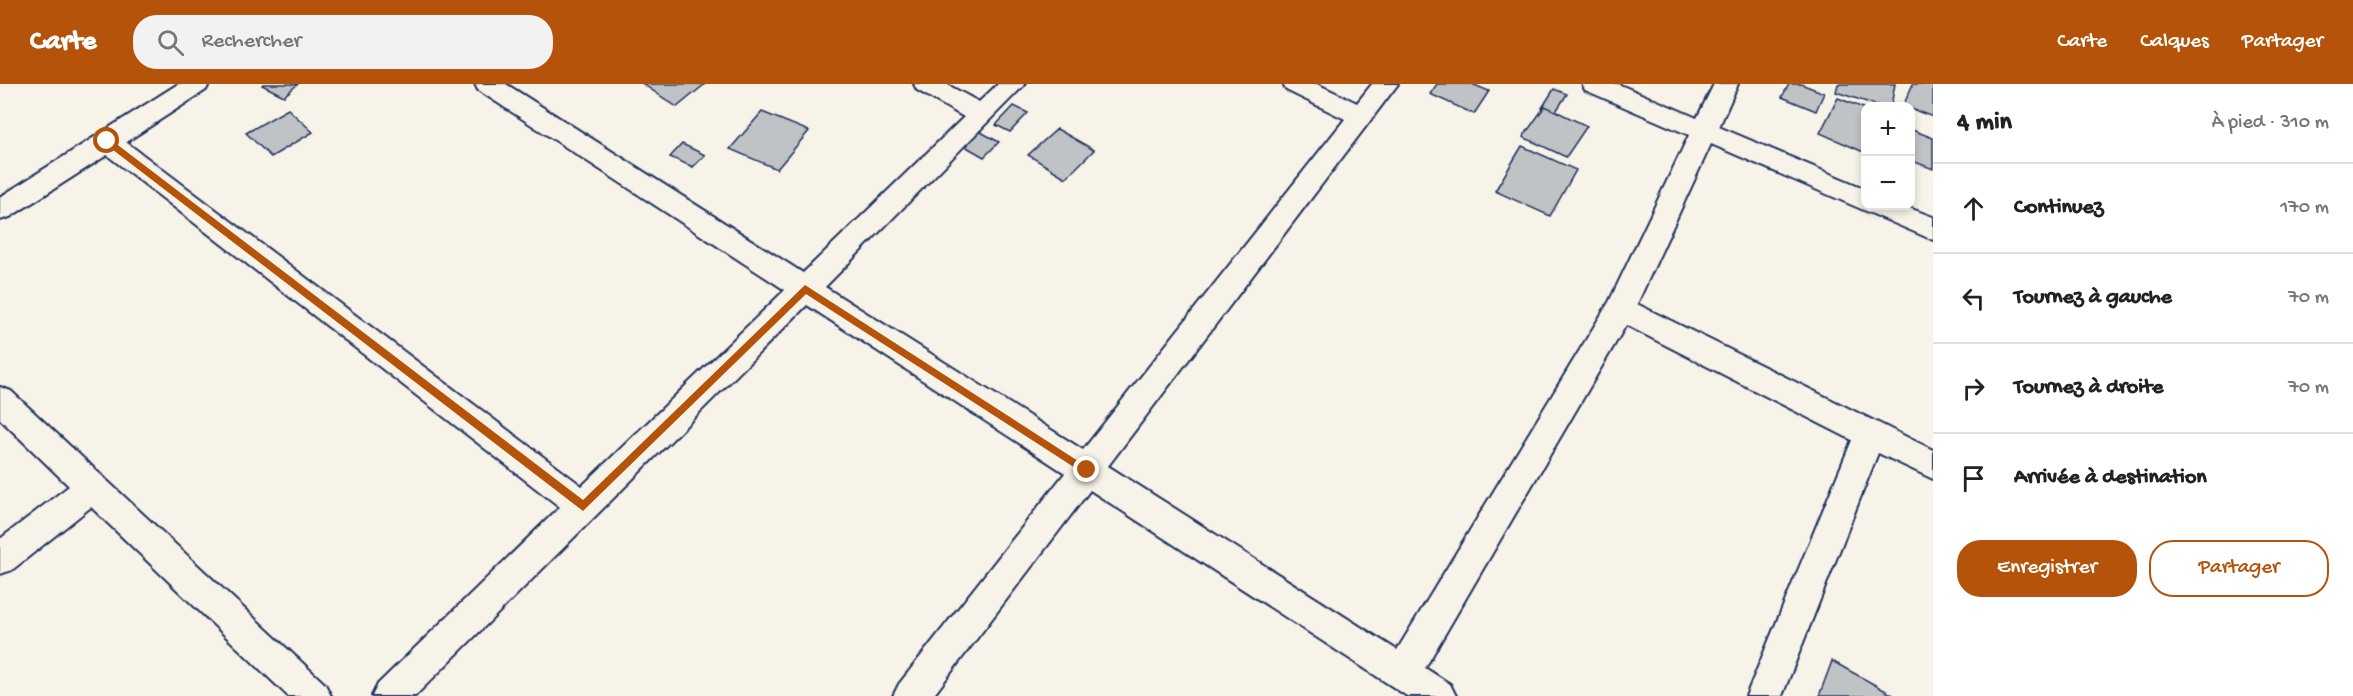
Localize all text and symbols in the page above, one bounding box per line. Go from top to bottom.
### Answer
search box [133,15,553,69]
text: Carte [30,26,97,59]
icon: search [154,26,187,59]
text: Rechercher [202,29,301,55]
text: Carte [2057,30,2107,55]
text: Calques [2140,30,2209,55]
text: Partager [2242,30,2323,55]
map controls [1861,102,1915,210]
button: + [1861,102,1915,156]
text: 4 min [1957,108,2012,139]
text: À pied · 310 m [2212,112,2329,135]
route start [93,127,119,153]
button: − [1861,156,1915,210]
icon: ahead [1957,192,1990,225]
text: Continuez [2014,195,2103,221]
text: 170 m [2280,197,2329,220]
icon: left [1957,282,1990,315]
text: Tournez à gauche [2014,285,2172,311]
text: 70 m [2288,287,2329,310]
icon: right [1957,372,1990,405]
text: Tournez à droite [2014,375,2163,401]
text: 70 m [2288,377,2329,400]
route end [1073,456,1099,482]
icon: arrive [1957,462,1990,495]
text: Arrivée à destination [2014,465,2207,491]
button: Enregistrer [1957,540,2137,597]
button: Partager [2149,540,2329,597]

